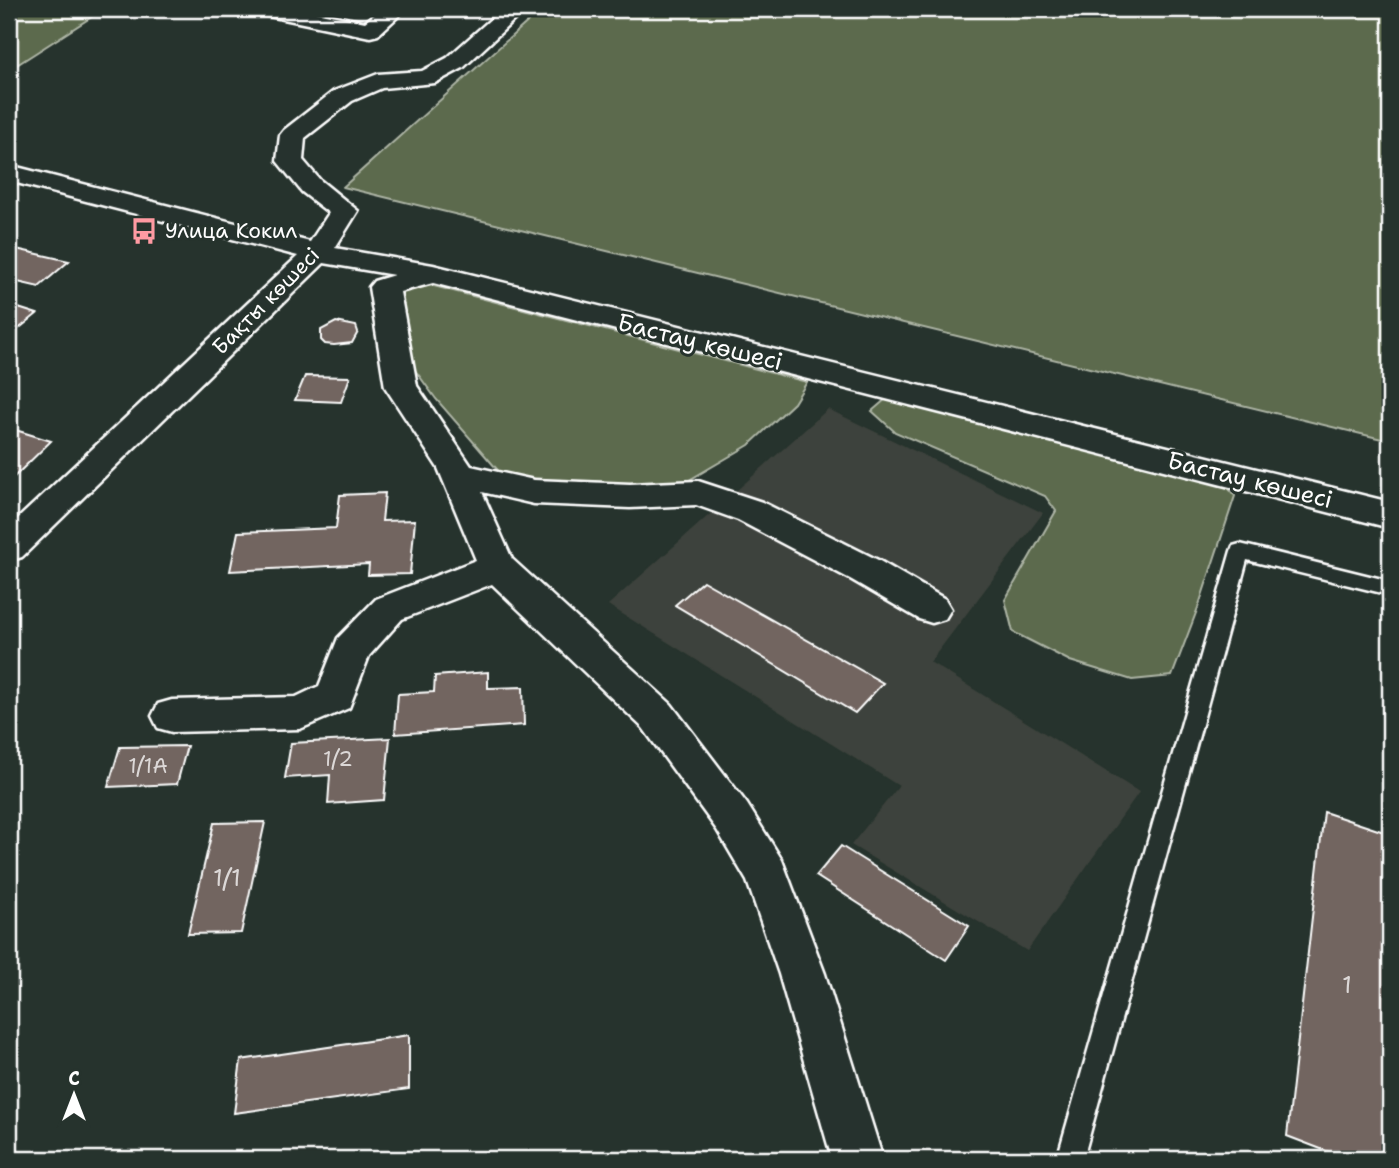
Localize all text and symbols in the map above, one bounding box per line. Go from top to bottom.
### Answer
bus stop icon: Улица Кокил [129,216,159,246]
place label: Улица Кокил [165,217,298,245]
street label: Бақты көшесі [206,241,326,361]
street label: Бастау көшесі [614,306,786,378]
street label: Бастау көшесі [1164,444,1336,516]
house number: 1/2 [323,745,353,773]
house number: 1/1А [128,752,168,780]
house number: 1/1 [213,862,241,894]
house number: 1 [1342,969,1352,1001]
north arrow [38,1060,108,1130]
text: С [68,1066,80,1091]

